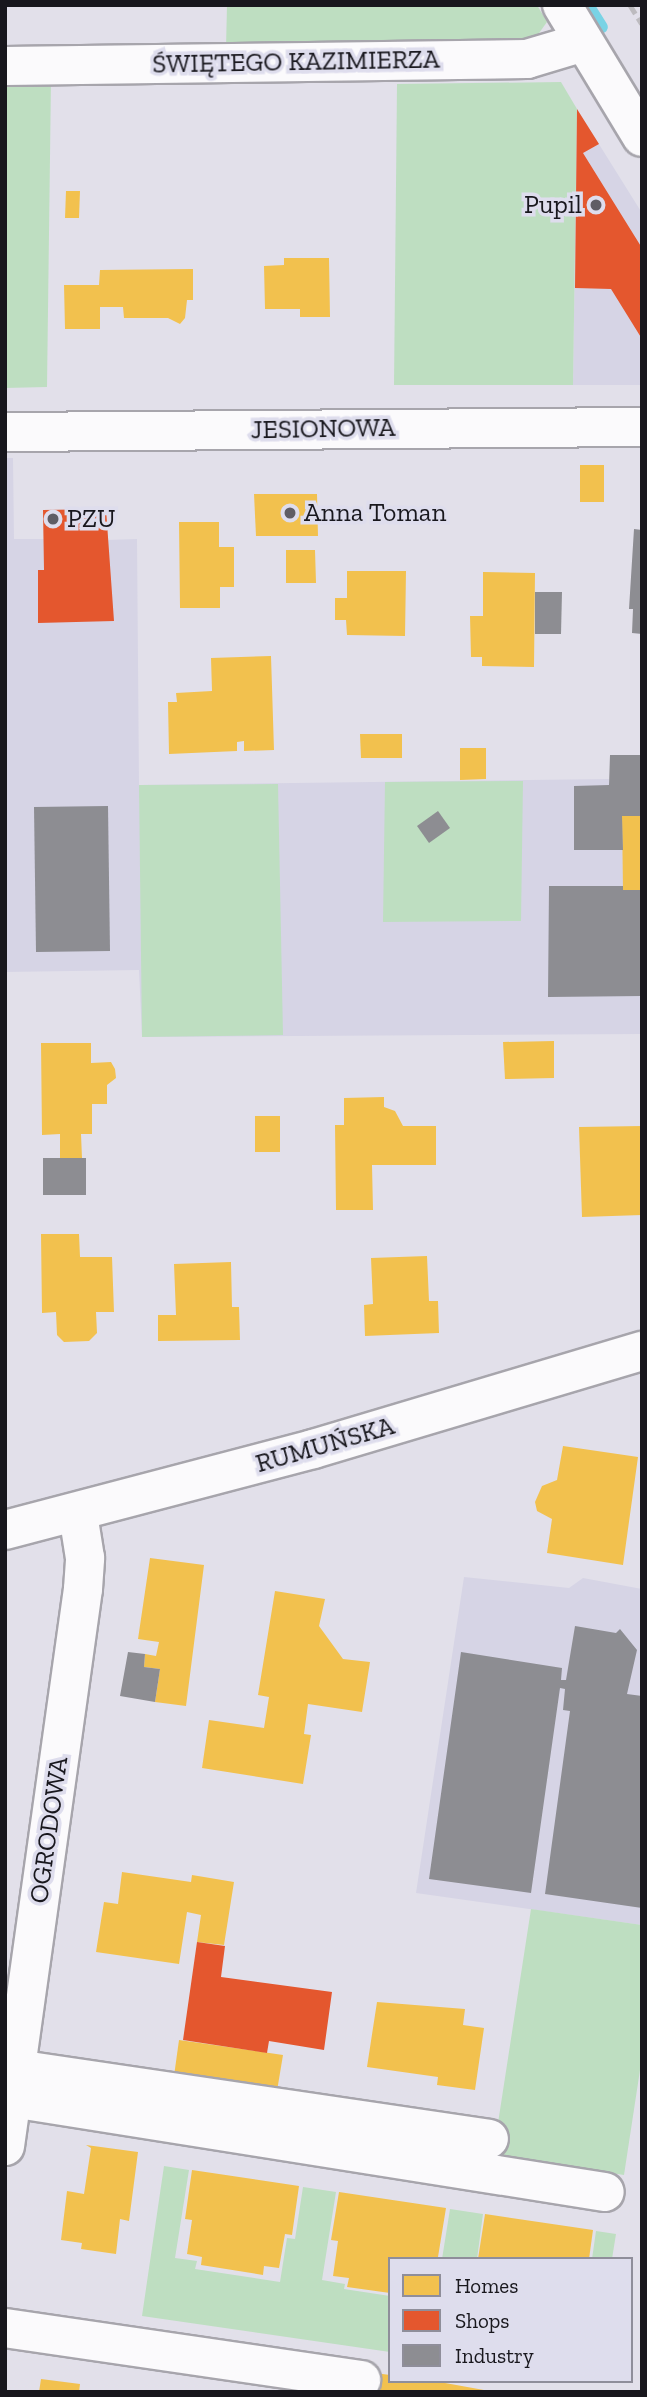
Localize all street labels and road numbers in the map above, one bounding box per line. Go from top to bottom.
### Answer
street label: ŚWIĘTEGO KAZIMIERZA [152,44,440,80]
street label: JESIONOWA [250,412,396,446]
street label: RUMUŃSKA [252,1410,398,1480]
street label: OGRODOWA [23,1755,75,1905]

